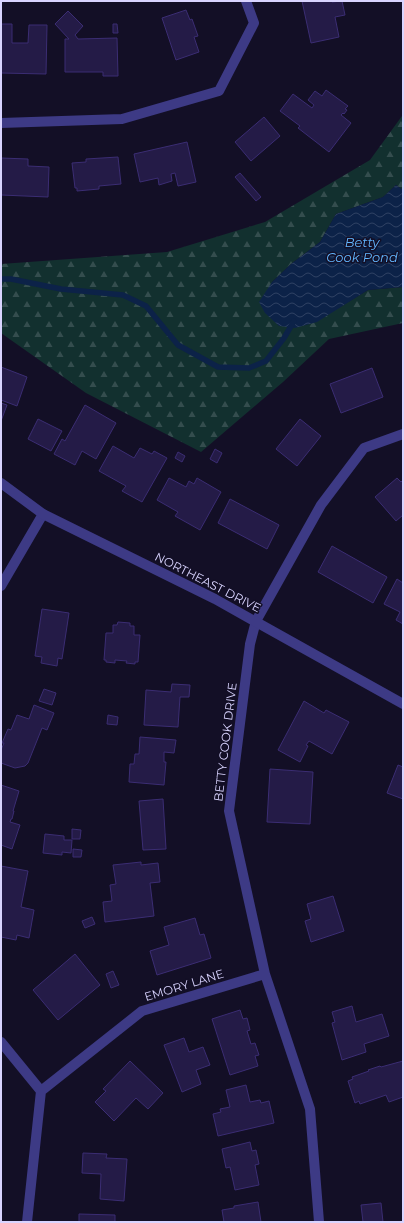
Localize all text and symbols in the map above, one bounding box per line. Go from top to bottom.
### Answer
water label: Betty Cook Pond [326,234,398,265]
street label: NORTHEAST DRIVE [152,549,264,615]
street label: BETTY COOK DRIVE [210,682,240,802]
street label: EMORY LANE [142,966,226,1004]

